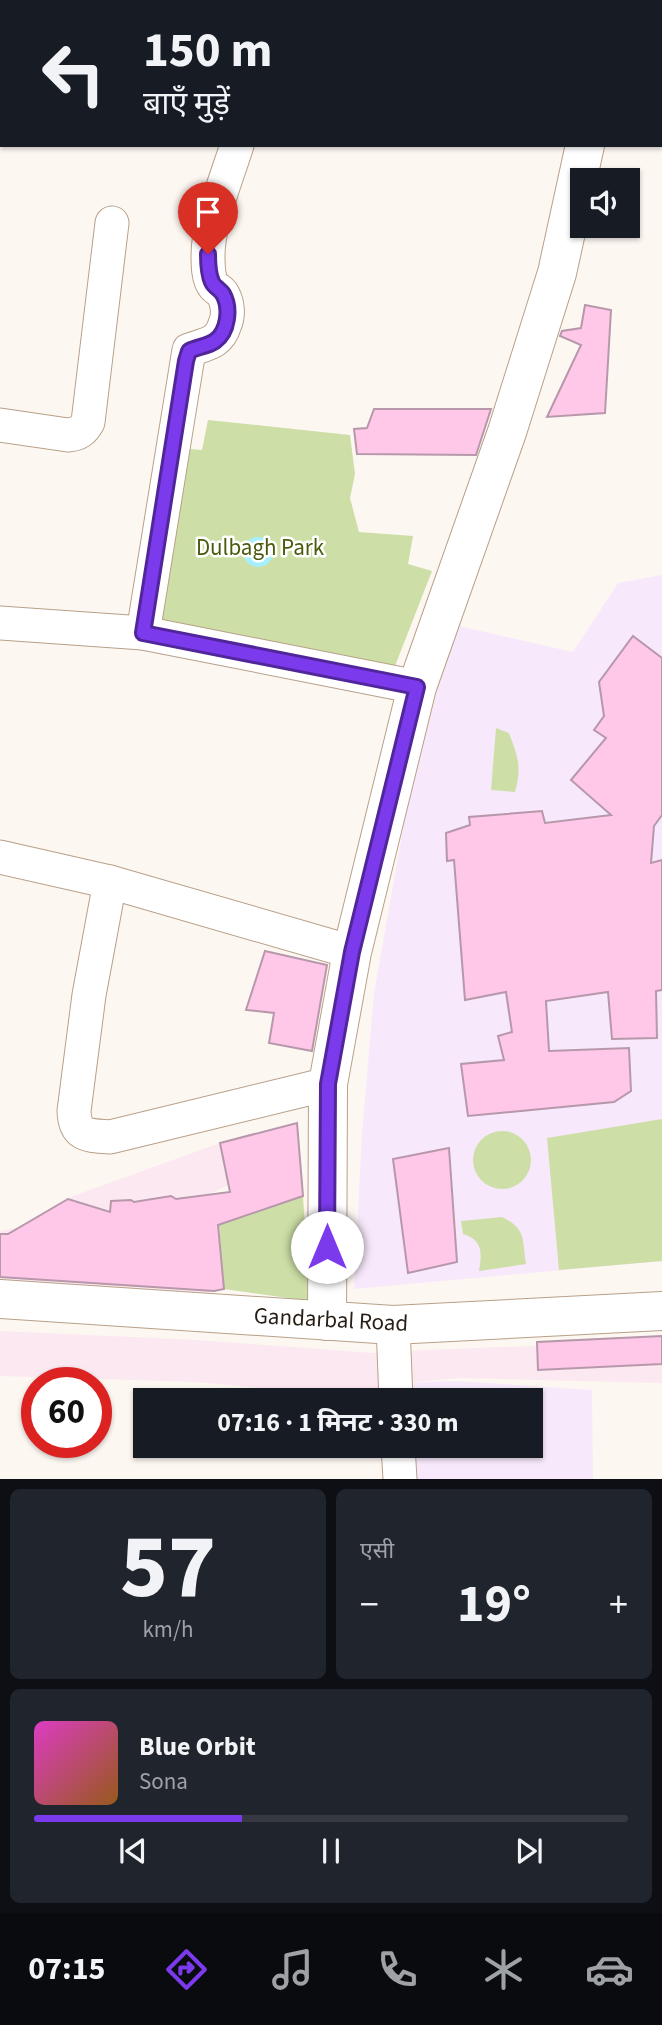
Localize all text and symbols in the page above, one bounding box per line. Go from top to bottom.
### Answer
text: 150 m [143,16,272,86]
icon: left [28,28,119,119]
text: बाएँ मुड़ें [143,81,230,127]
map controls [570,168,640,238]
button: sound [570,168,640,238]
pin [178,182,238,254]
icon: arrive [189,193,227,231]
park label: Dulbagh Park [196,531,325,564]
position arrow [290,1210,364,1284]
street label: Gandarbal Road [253,1299,409,1340]
speed limit sign: 60 [21,1367,112,1458]
text: 07:16 · 1 मिनट · 330 m [217,1404,459,1441]
text: 57 [120,1503,216,1632]
text: एसी [360,1534,394,1567]
text: 19° [457,1568,531,1642]
text: − [360,1578,379,1632]
text: + [609,1578,628,1632]
text: km/h [142,1613,194,1646]
text: Blue Orbit [139,1728,256,1765]
text: Sona [139,1765,188,1798]
icon: previous [114,1832,152,1870]
icon: pause [312,1832,350,1870]
icon: next [510,1832,548,1870]
icon: directions [162,1945,211,1994]
icon: music [268,1945,317,1994]
icon: phone [373,1945,422,1994]
icon: climate [479,1945,528,1994]
icon: car [585,1945,634,1994]
text: 07:15 [28,1946,106,1992]

